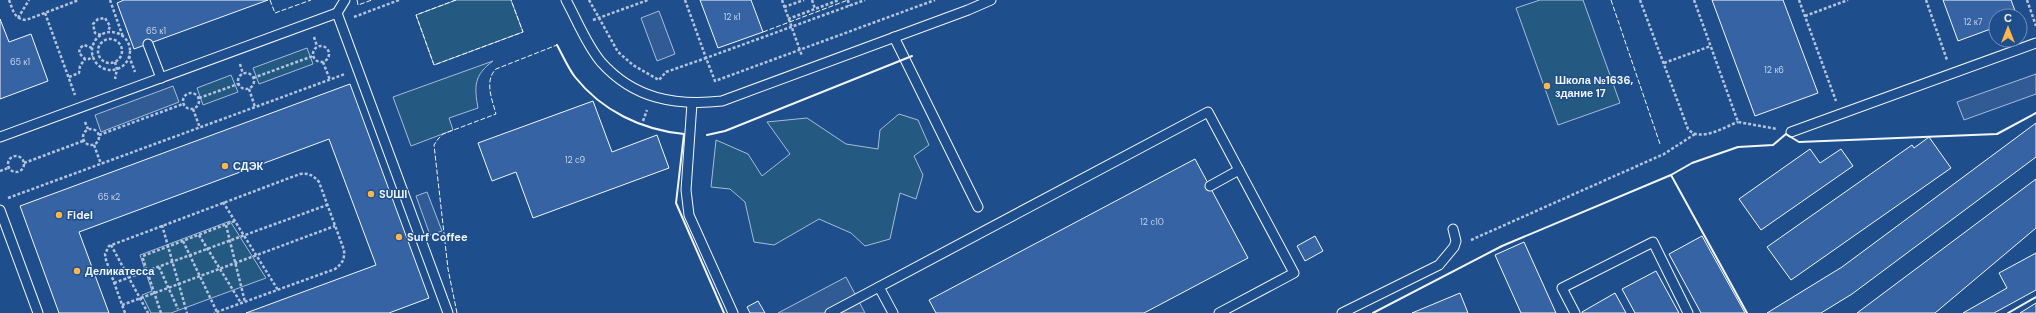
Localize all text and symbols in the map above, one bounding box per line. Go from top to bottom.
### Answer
north arrow [1988,8,2028,48]
house number: 12 к1 [723,11,741,23]
text: С [2004,11,2012,25]
house number: 12 к7 [1963,16,1983,28]
house number: 65 к1 [146,25,166,37]
house number: 65 к1 [10,56,30,68]
house number: 12 к6 [1764,64,1784,76]
place label: Школа №1636, здание 17 [1555,73,1633,100]
marker: Школа №1636, здание 17 [1542,81,1552,91]
house number: 12 с9 [565,154,586,166]
place label: СДЭК [233,159,263,173]
marker: СДЭК [220,161,230,171]
place label: SUШI [379,187,407,201]
marker: SUШI [366,189,376,199]
house number: 65 к2 [98,191,120,203]
place label: Fidel [67,208,93,222]
marker: Fidel [54,210,64,220]
house number: 12 с10 [1140,216,1164,228]
place label: Surf Coffee [407,230,468,244]
marker: Surf Coffee [394,232,404,242]
place label: Деликатесса [85,264,155,278]
marker: Деликатесса [72,266,82,276]

